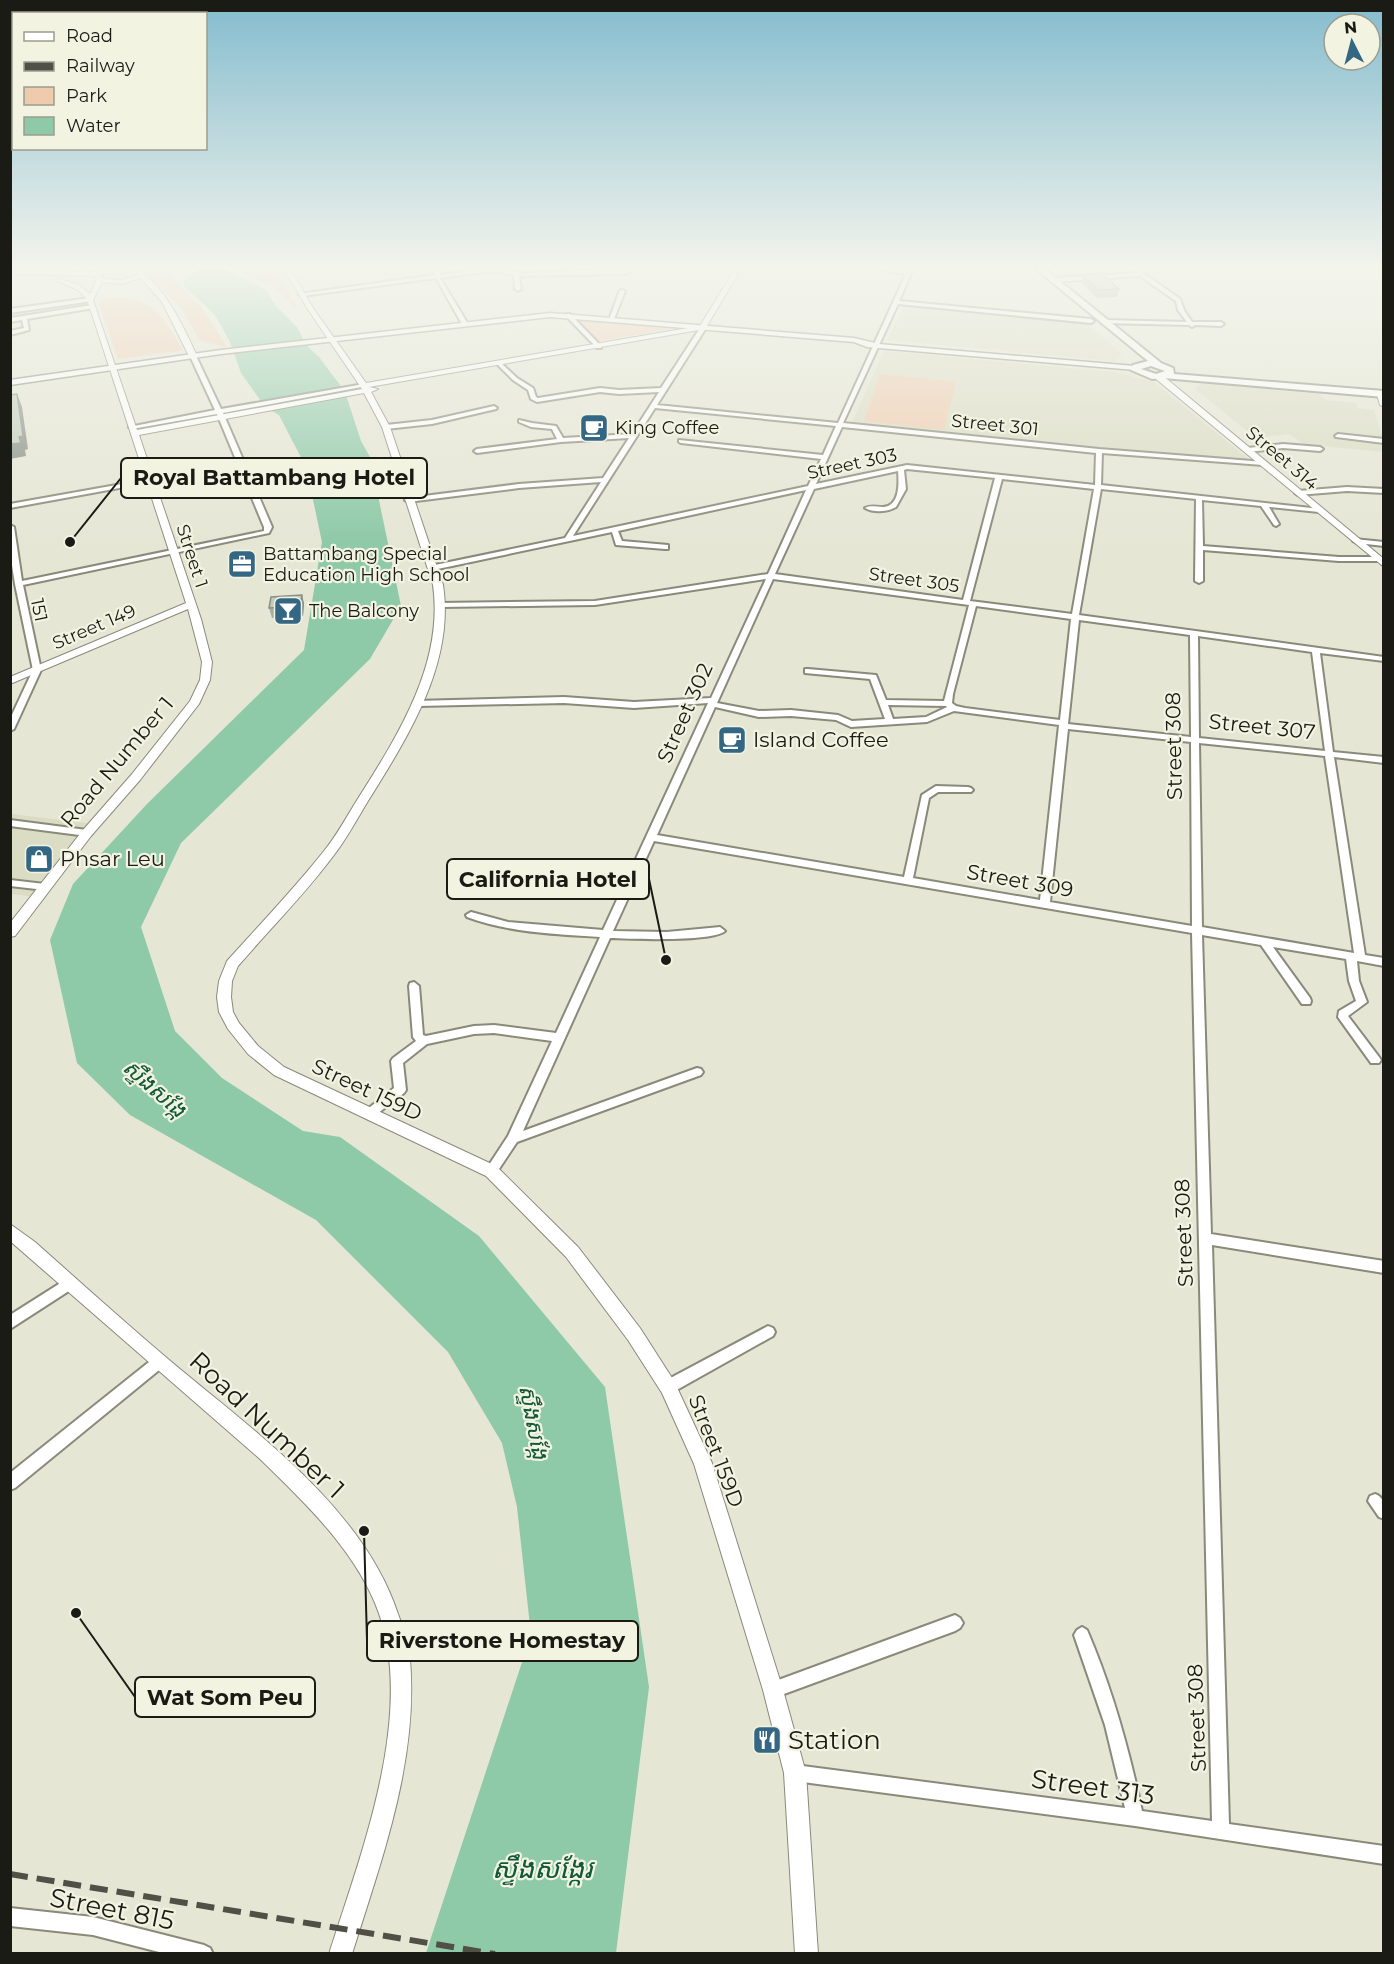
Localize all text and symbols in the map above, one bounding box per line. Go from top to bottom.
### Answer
legend [12,12,207,150]
north arrow [1322,12,1382,72]
text: N [1343,17,1358,38]
text: Road [66,25,113,47]
text: Railway [66,55,135,77]
text: Park [66,85,107,107]
text: Water [66,115,121,137]
street label: Street 301 [950,409,1040,441]
cafe icon: King Coffee [578,412,610,444]
place label: King Coffee [615,417,719,439]
street label: Street 314 [1241,421,1323,495]
street label: Street 303 [805,444,899,484]
callout: Royal Battambang Hotel [121,458,427,498]
text: Royal Battambang Hotel [133,464,415,491]
street label: Street 1 [171,521,213,591]
place label: Battambang Special Education High School [263,543,470,586]
office icon: Battambang Special Education High School [226,548,258,580]
street label: Street 305 [867,563,961,597]
bar icon: The Balcony [272,595,304,627]
street label: 151 [26,596,52,624]
street label: Street 149 [49,600,139,654]
place label: The Balcony [309,600,419,622]
street label: Street 302 [651,659,718,767]
street label: Road Number 1 [55,691,178,832]
street label: Street 308 [1160,692,1187,800]
street label: Street 307 [1208,708,1317,745]
cafe icon: Island Coffee [716,724,748,756]
place label: Island Coffee [753,727,889,752]
shop icon: Phsar Leu [23,843,55,875]
place label: Phsar Leu [60,846,165,871]
callout: California Hotel [447,859,649,899]
street label: Street 309 [965,859,1075,902]
text: California Hotel [459,866,637,893]
street label: Street 159D [308,1053,426,1126]
water label: ស្ទឹងសង្កែ [117,1054,192,1124]
street label: Street 308 [1169,1179,1198,1287]
street label: Road Number 1 [183,1345,351,1505]
water label: ស្ទឹងសង្កែ [513,1383,554,1462]
street label: Street 159D [684,1391,749,1511]
callout: Riverstone Homestay [367,1621,638,1661]
text: Riverstone Homestay [379,1627,626,1654]
street label: Street 308 [1182,1664,1211,1772]
callout: Wat Som Peu [135,1677,315,1717]
text: Wat Som Peu [147,1684,303,1711]
restaurant icon: Station [751,1724,783,1756]
place label: Station [788,1724,881,1756]
street label: Street 313 [1029,1763,1157,1811]
water label: ស្ទឹងសង្កែរ [492,1852,595,1886]
street label: Street 815 [47,1881,177,1937]

